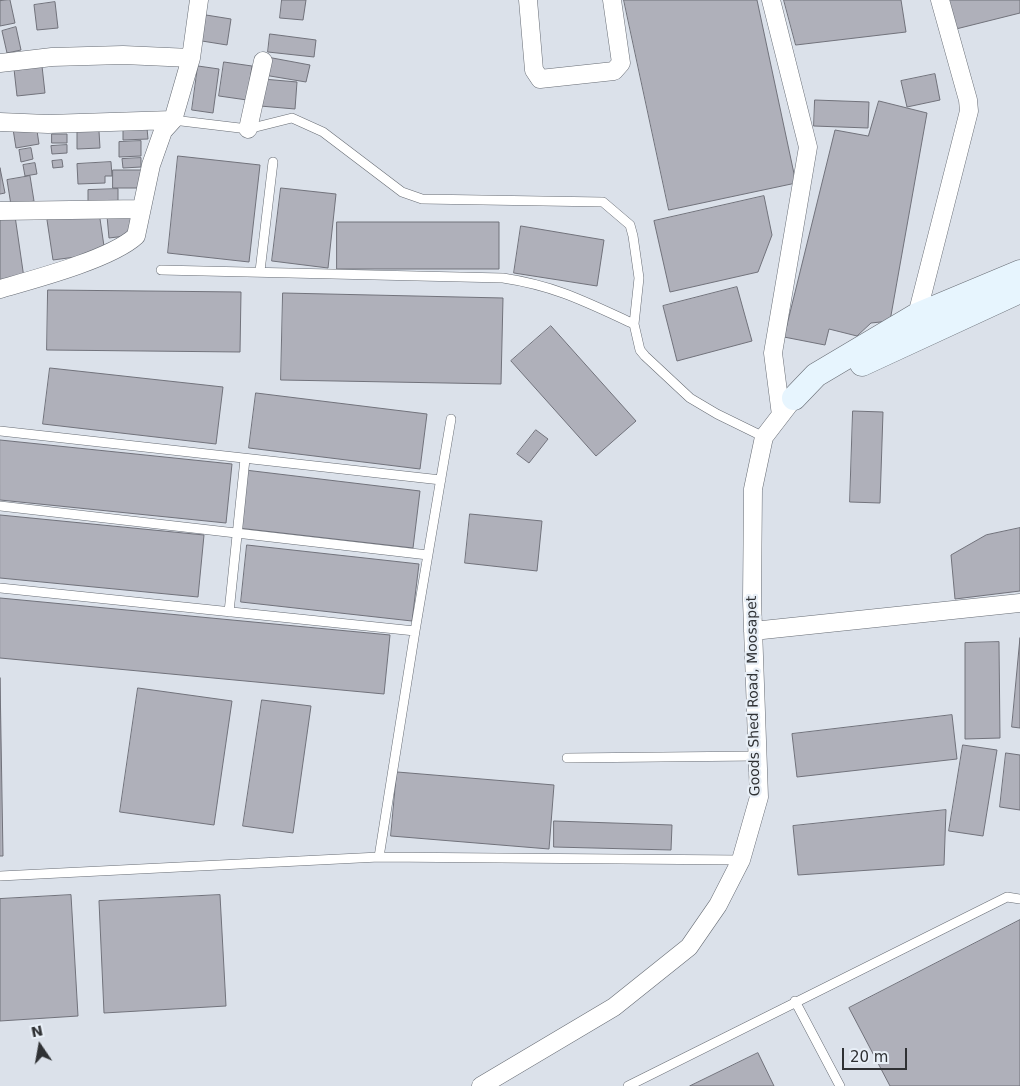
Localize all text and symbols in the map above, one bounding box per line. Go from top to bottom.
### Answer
street label: Goods Shed Road, Moosapet [744,596,764,796]
north arrow [15,1021,65,1071]
text: N [29,1022,44,1040]
scale bar [845,1038,910,1070]
text: 20 m [850,1048,888,1066]

